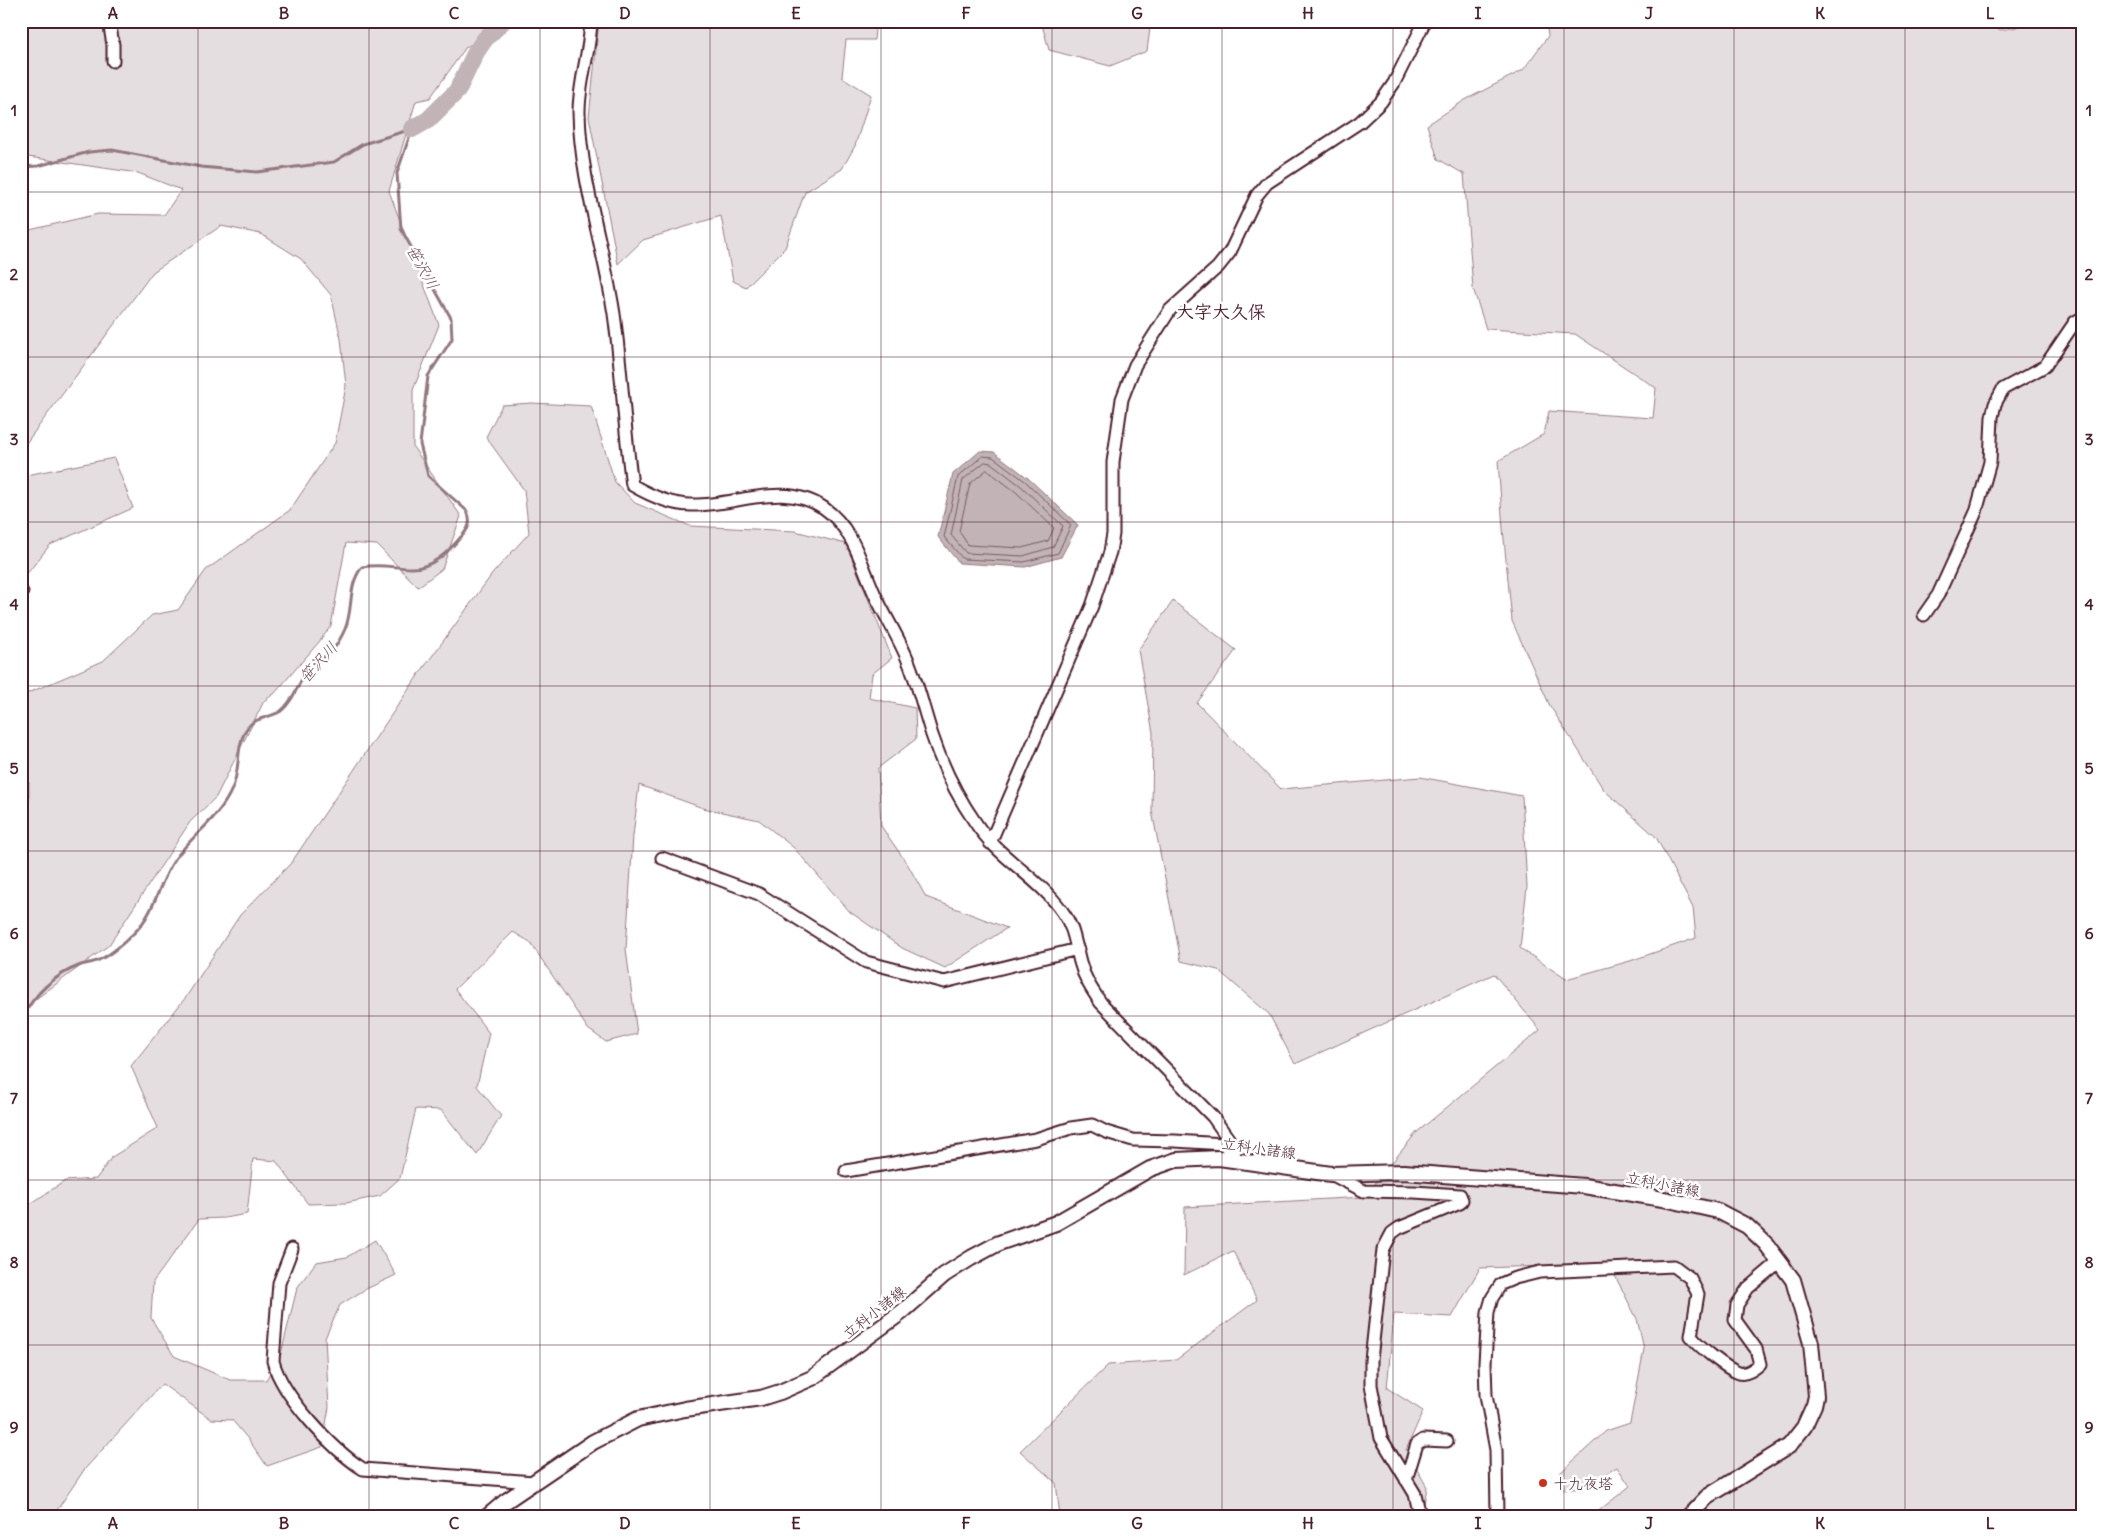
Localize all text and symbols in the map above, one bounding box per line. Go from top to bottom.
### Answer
text: A [108,3,118,23]
text: B [279,3,290,23]
text: C [449,3,460,23]
text: D [619,3,631,23]
text: E [791,3,801,23]
text: F [961,3,971,23]
text: G [1131,3,1143,23]
text: H [1302,3,1314,23]
text: I [1475,3,1482,23]
text: J [1645,3,1654,23]
text: K [1815,3,1825,23]
text: L [1986,3,1995,23]
text: 1 [11,100,17,120]
text: 1 [2086,100,2092,120]
water label: 笹沢川 [403,241,443,293]
text: 2 [10,264,19,284]
text: 2 [2085,264,2094,284]
district label: 大字大久保 [1176,300,1266,323]
text: 3 [9,429,19,449]
text: 3 [2084,429,2094,449]
text: 4 [9,594,19,614]
text: 4 [2084,594,2094,614]
water label: 笹沢川 [295,637,341,687]
text: 5 [9,758,19,778]
text: 5 [2084,758,2094,778]
text: 6 [9,923,19,943]
text: 6 [2084,923,2094,943]
text: 7 [10,1088,18,1108]
text: 7 [2085,1088,2093,1108]
street label: 立科小諸線 [1221,1133,1297,1163]
street label: 立科小諸線 [1624,1168,1702,1200]
text: 8 [9,1252,19,1272]
text: 8 [2084,1252,2094,1272]
street label: 立科小諸線 [839,1281,909,1343]
text: 9 [9,1417,19,1437]
text: 9 [2084,1417,2094,1437]
place label: 十九夜塔 [1553,1474,1613,1493]
marker: 十九夜塔 [1537,1477,1549,1489]
text: A [108,1513,118,1533]
text: B [279,1513,290,1533]
text: C [449,1513,460,1533]
text: D [619,1513,631,1533]
text: E [791,1513,801,1533]
text: F [961,1513,971,1533]
text: G [1131,1513,1143,1533]
text: H [1302,1513,1314,1533]
text: I [1475,1513,1482,1533]
text: J [1645,1513,1654,1533]
text: K [1815,1513,1825,1533]
text: L [1986,1513,1995,1533]

